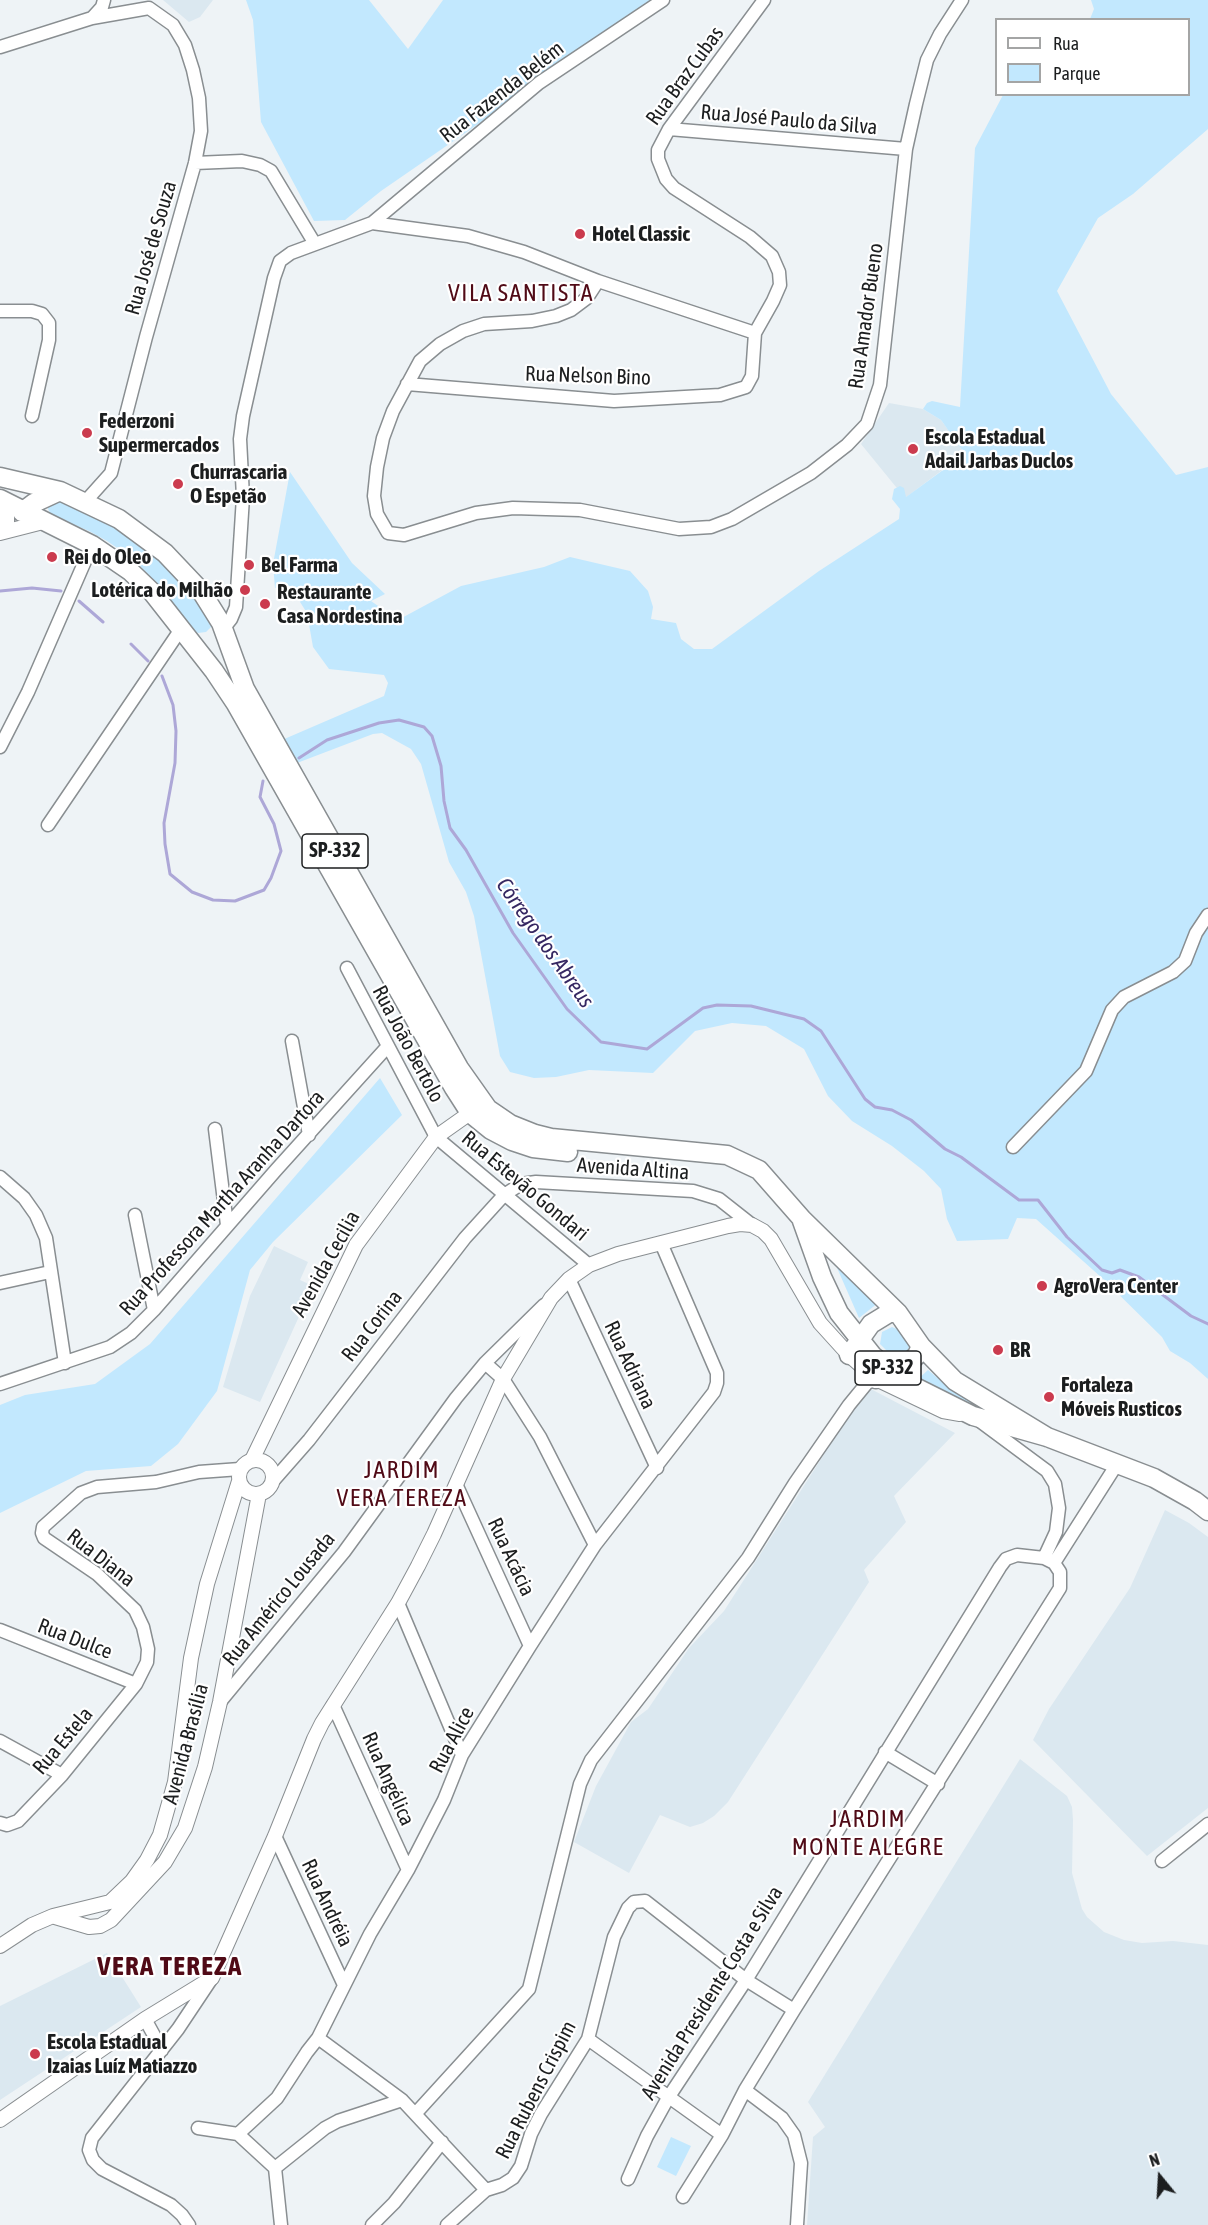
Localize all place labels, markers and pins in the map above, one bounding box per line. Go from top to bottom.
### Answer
place label: Hotel Classic [592,221,690,247]
marker: Hotel Classic [573,227,587,241]
place label: Federzoni Supermercados [99,408,219,458]
place label: Escola Estadual Adail Jarbas Duclos [925,424,1073,474]
marker: Federzoni Supermercados [80,426,94,440]
marker: Escola Estadual Adail Jarbas Duclos [906,442,920,456]
place label: Churrascaria O Espetão [190,459,287,509]
marker: Churrascaria O Espetão [171,477,185,491]
place label: Rei do Oleo [64,544,151,570]
marker: Rei do Oleo [45,550,59,564]
place label: Bel Farma [261,552,338,578]
marker: Bel Farma [242,558,256,572]
place label: Lotérica do Milhão [91,577,233,603]
place label: Restaurante Casa Nordestina [277,579,402,629]
marker: Lotérica do Milhão [238,583,252,597]
marker: Restaurante Casa Nordestina [258,597,272,611]
place label: AgroVera Center [1054,1273,1178,1299]
marker: AgroVera Center [1035,1279,1049,1293]
place label: BR [1010,1337,1030,1363]
marker: BR [991,1343,1005,1357]
place label: Fortaleza Móveis Rusticos [1061,1372,1182,1422]
marker: Fortaleza Móveis Rusticos [1042,1390,1056,1404]
place label: Escola Estadual Izaias Luíz Matiazzo [47,2029,197,2079]
marker: Escola Estadual Izaias Luíz Matiazzo [28,2047,42,2061]

